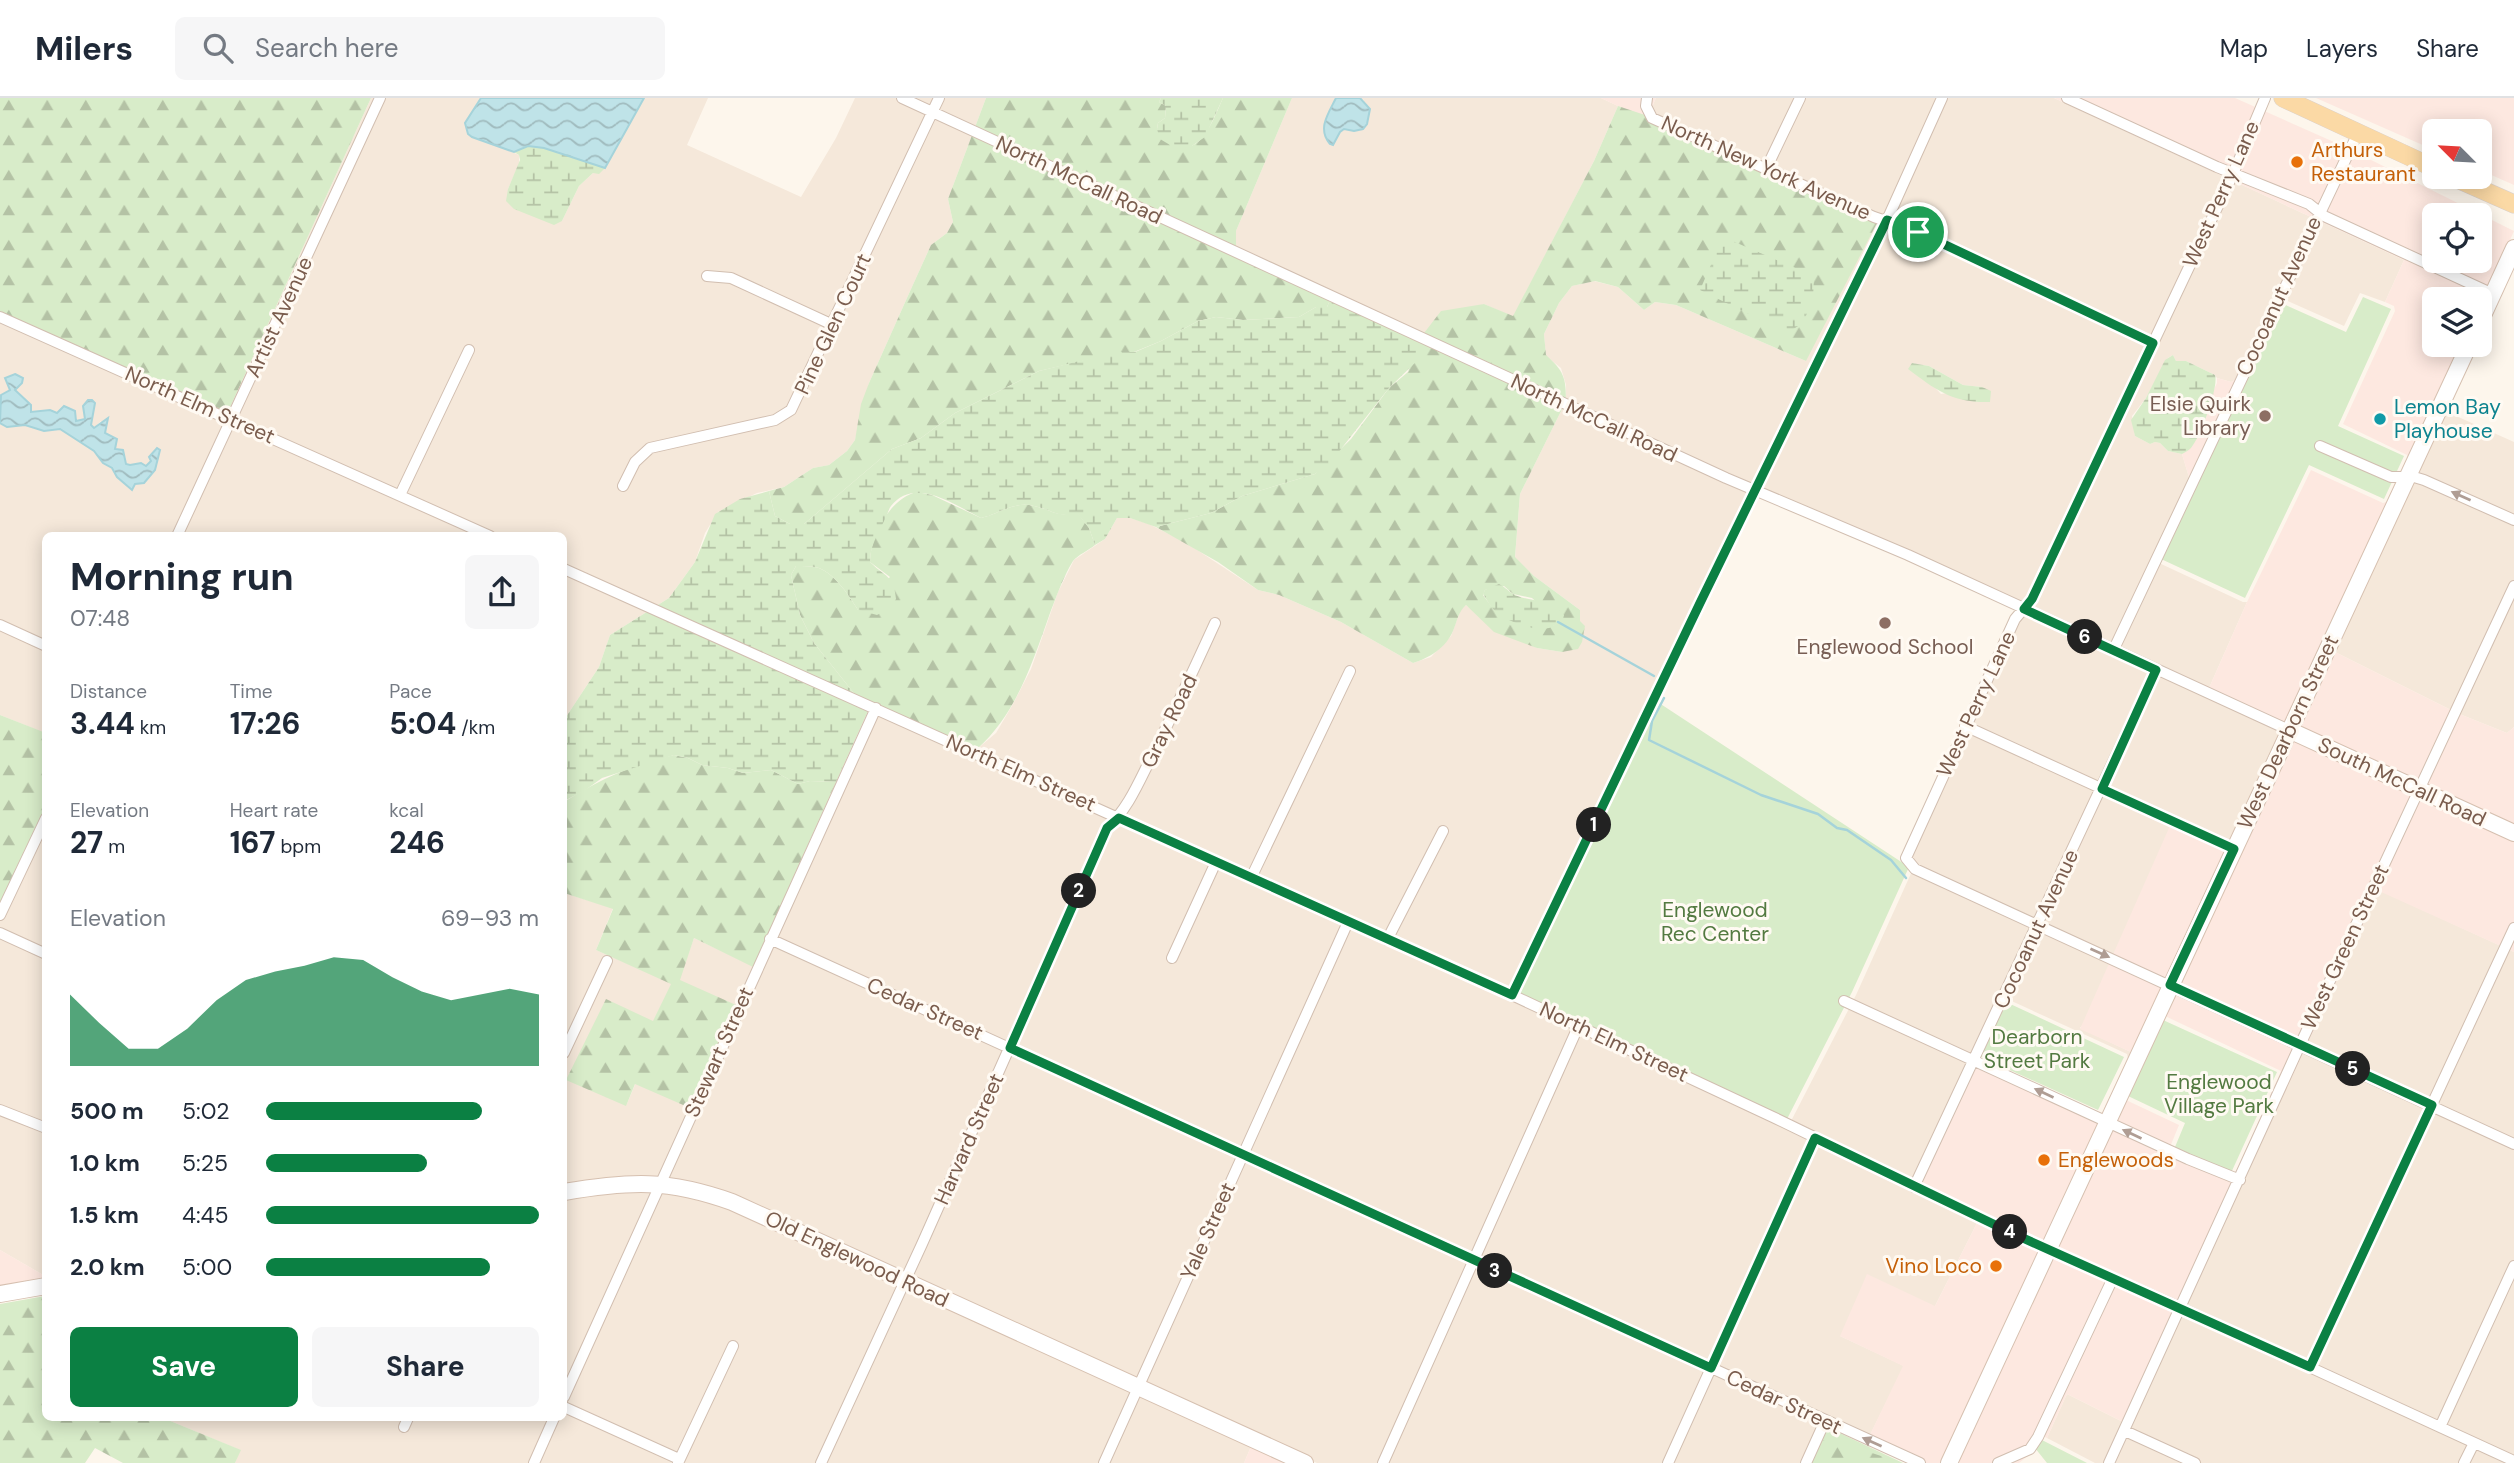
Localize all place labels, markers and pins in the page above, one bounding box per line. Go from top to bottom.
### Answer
place label: Arthurs Restaurant [2311,136,2416,188]
marker: Arthurs Restaurant [2289,154,2305,170]
pin [1888,202,1948,262]
place label: Elsie Quirk Library [2150,390,2251,442]
place label: Lemon Bay Playhouse [2394,393,2501,445]
marker: Elsie Quirk Library [2257,408,2273,424]
marker: Lemon Bay Playhouse [2372,411,2388,427]
marker: Englewood School [1877,615,1893,631]
pin: 6 [2068,620,2102,654]
place label: Englewood School [1797,633,1973,661]
pin: 1 [1576,808,1612,842]
pin: 2 [1062,874,1096,908]
pin: 5 [2336,1052,2370,1086]
place label: Englewoods [2058,1146,2174,1174]
marker: Englewoods [2036,1152,2052,1168]
pin: 4 [1993,1214,2028,1250]
place label: Vino Loco [1885,1252,1982,1280]
pin: 3 [1478,1254,1512,1288]
marker: Vino Loco [1988,1258,2004,1274]

